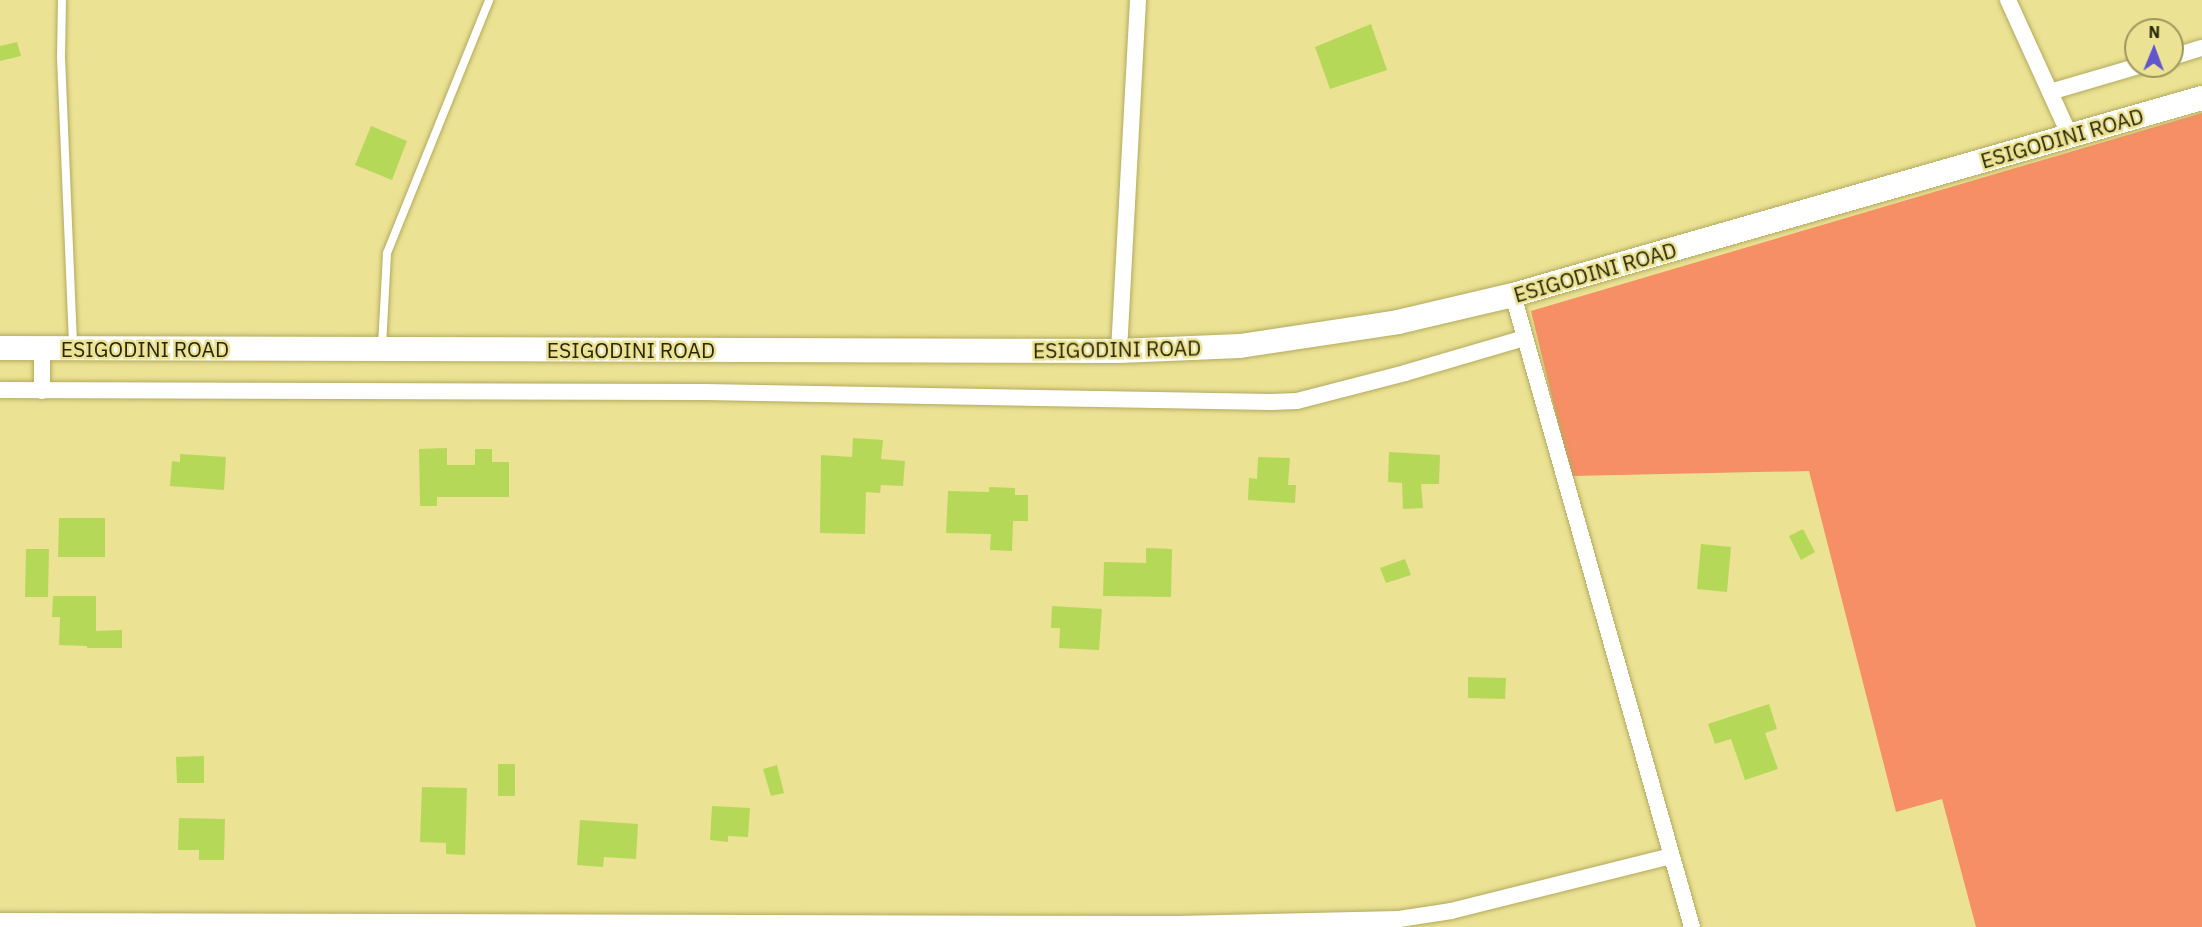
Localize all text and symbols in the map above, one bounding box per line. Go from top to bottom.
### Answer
north arrow [2124,18,2184,78]
text: N [2148,22,2160,42]
street label: ESIGODINI ROAD [1978,103,2146,173]
street label: ESIGODINI ROAD [1511,237,1679,307]
street label: ESIGODINI ROAD [1033,335,1201,363]
street label: ESIGODINI ROAD [61,336,229,362]
street label: ESIGODINI ROAD [547,337,715,363]

